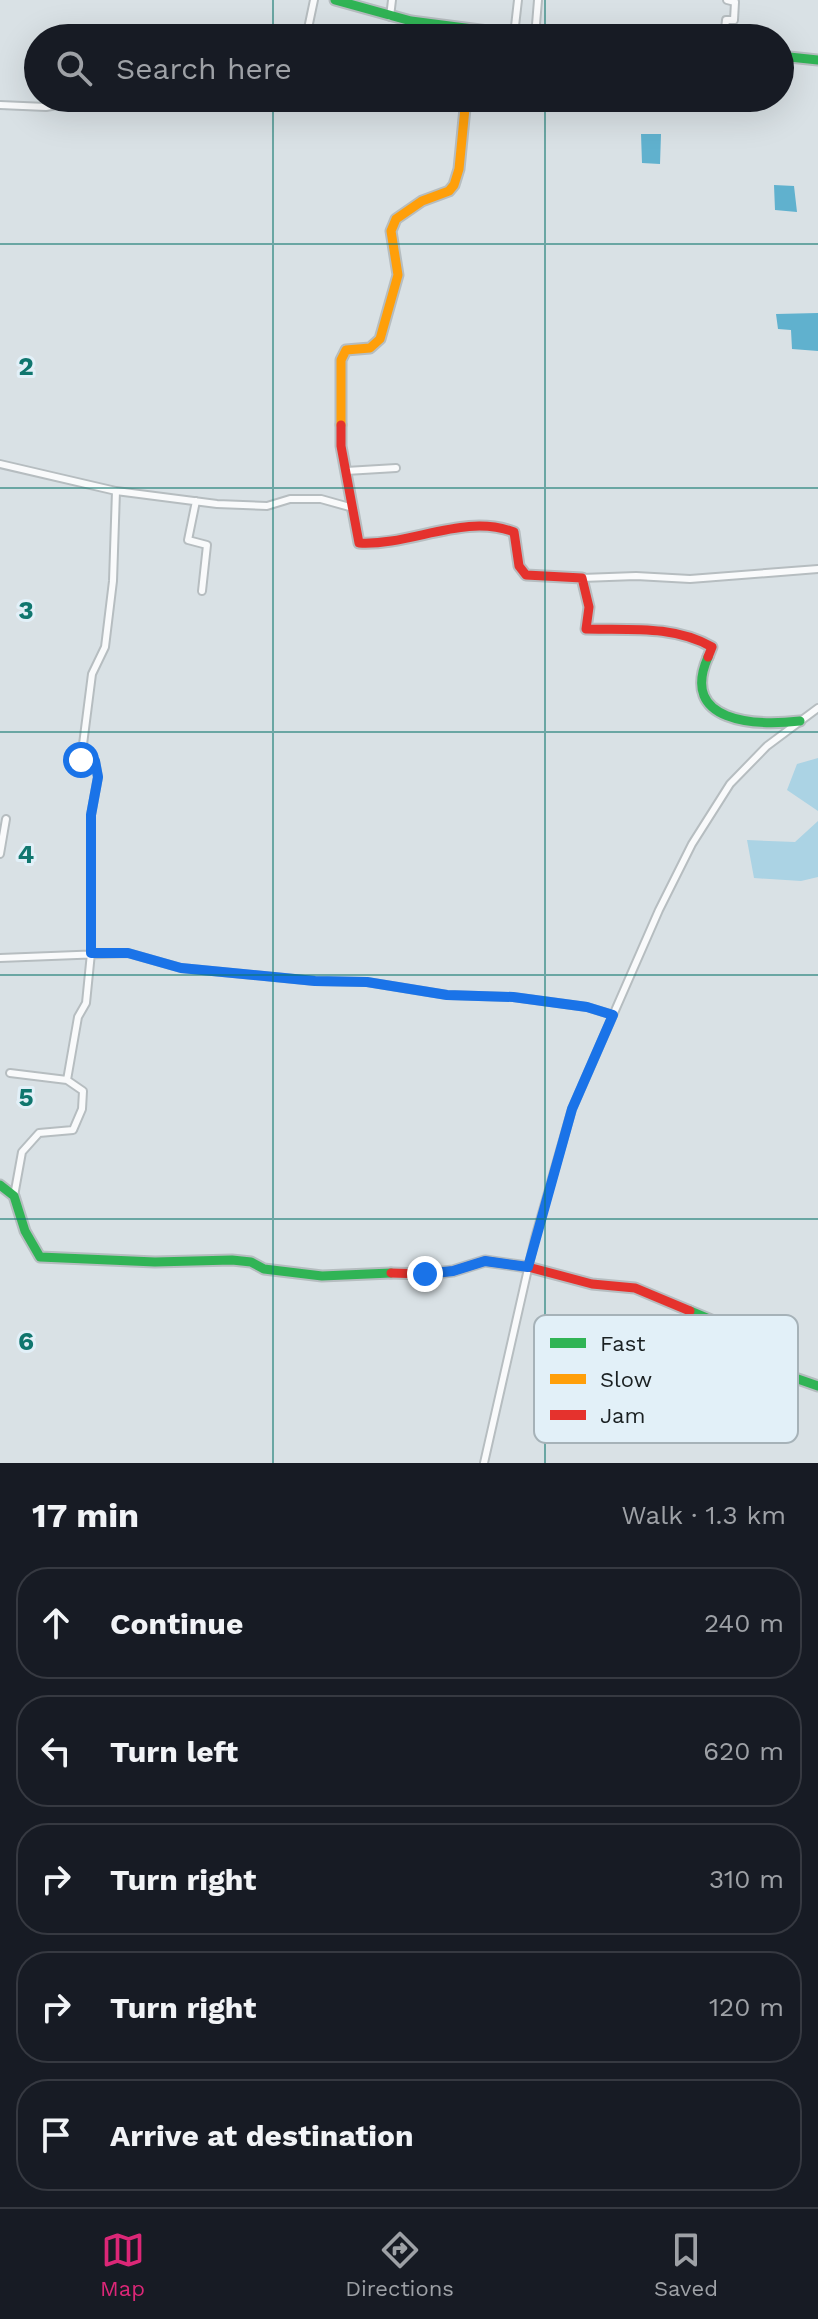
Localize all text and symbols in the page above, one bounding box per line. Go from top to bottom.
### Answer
search box [24,24,794,112]
icon: search [52,46,96,90]
text: Search here [116,51,292,86]
text: 2 [18,351,34,381]
text: 3 [18,595,34,625]
route start [63,742,99,778]
text: 4 [18,839,35,869]
text: 5 [18,1082,34,1112]
route end [407,1256,443,1292]
legend [534,1315,798,1443]
text: 6 [18,1326,34,1356]
text: Fast [600,1331,646,1356]
text: Slow [600,1367,652,1392]
text: Jam [600,1403,645,1428]
text: 17 min [32,1495,139,1535]
text: Walk · 1.3 km [622,1500,786,1530]
icon: ahead [34,1601,78,1645]
text: Continue [110,1606,243,1641]
text: 240 m [704,1608,784,1638]
icon: left [34,1729,78,1773]
text: Turn left [110,1734,238,1769]
text: 620 m [703,1736,784,1766]
icon: right [34,1857,78,1901]
text: Turn right [110,1862,256,1897]
text: 310 m [709,1864,784,1894]
icon: right [34,1985,78,2029]
text: Turn right [110,1990,256,2025]
text: 120 m [709,1992,784,2022]
icon: arrive [34,2113,78,2157]
text: Arrive at destination [110,2118,414,2153]
tab: Map [100,2228,145,2301]
tab: Directions [345,2228,454,2301]
tab: Saved [654,2228,718,2301]

